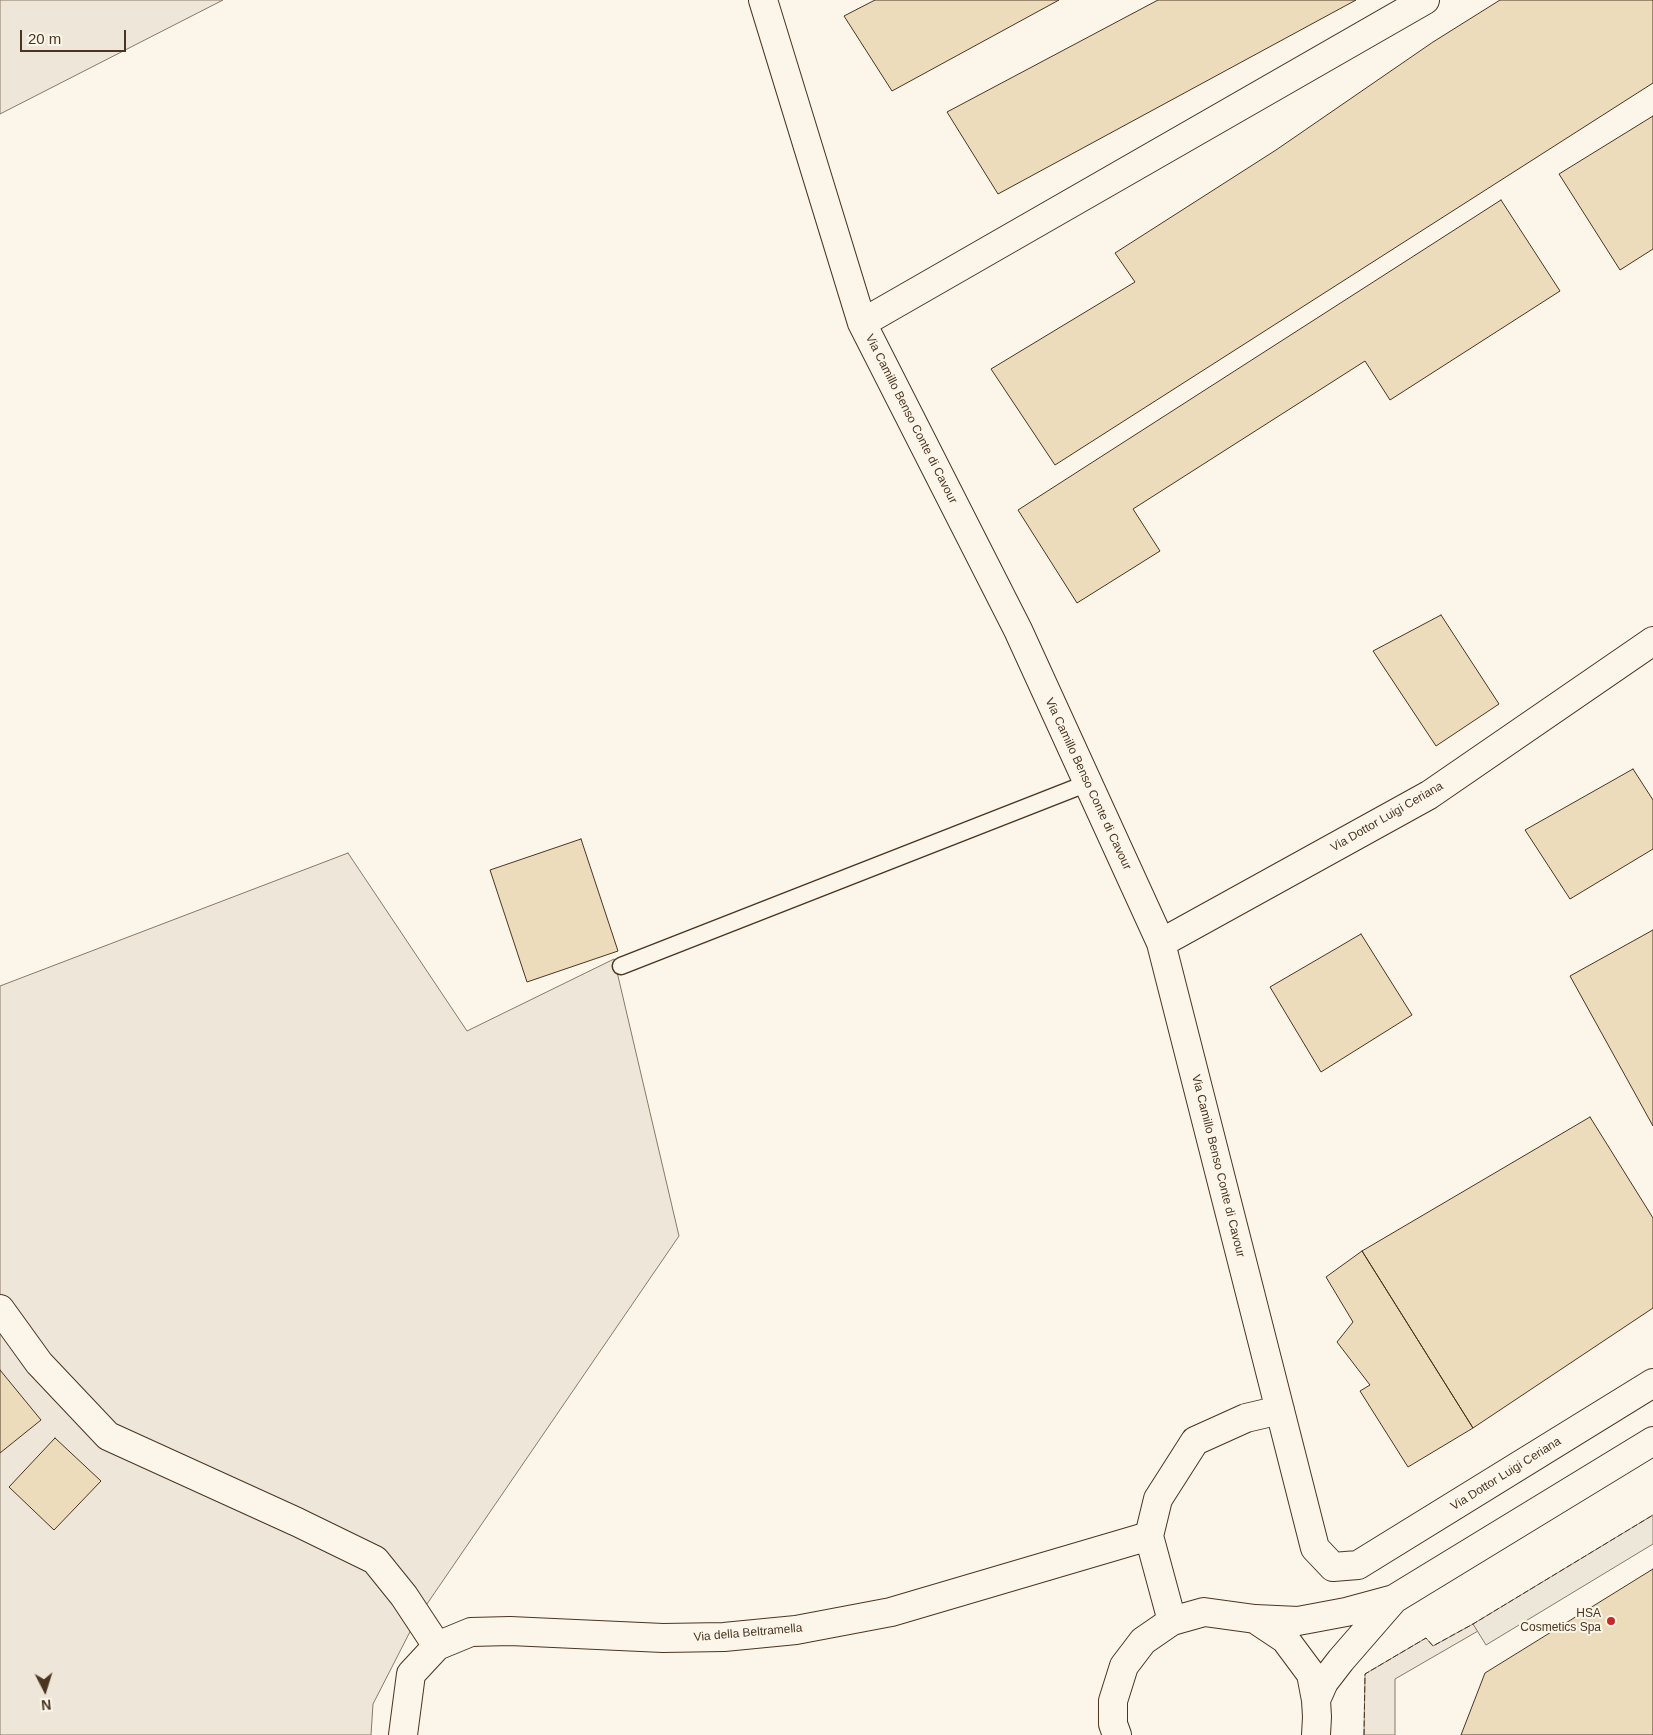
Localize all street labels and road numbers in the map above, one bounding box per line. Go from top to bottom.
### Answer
street label: Via Camillo Benso Conte di Cavour [862,332,960,506]
street label: Via Camillo Benso Conte di Cavour [1042,696,1134,872]
street label: Via Dottor Luigi Ceriana [1328,779,1446,855]
street label: Via Camillo Benso Conte di Cavour [1188,1073,1248,1259]
street label: Via Dottor Luigi Ceriana [1448,1434,1564,1514]
street label: Via della Beltramella [693,1621,803,1645]

